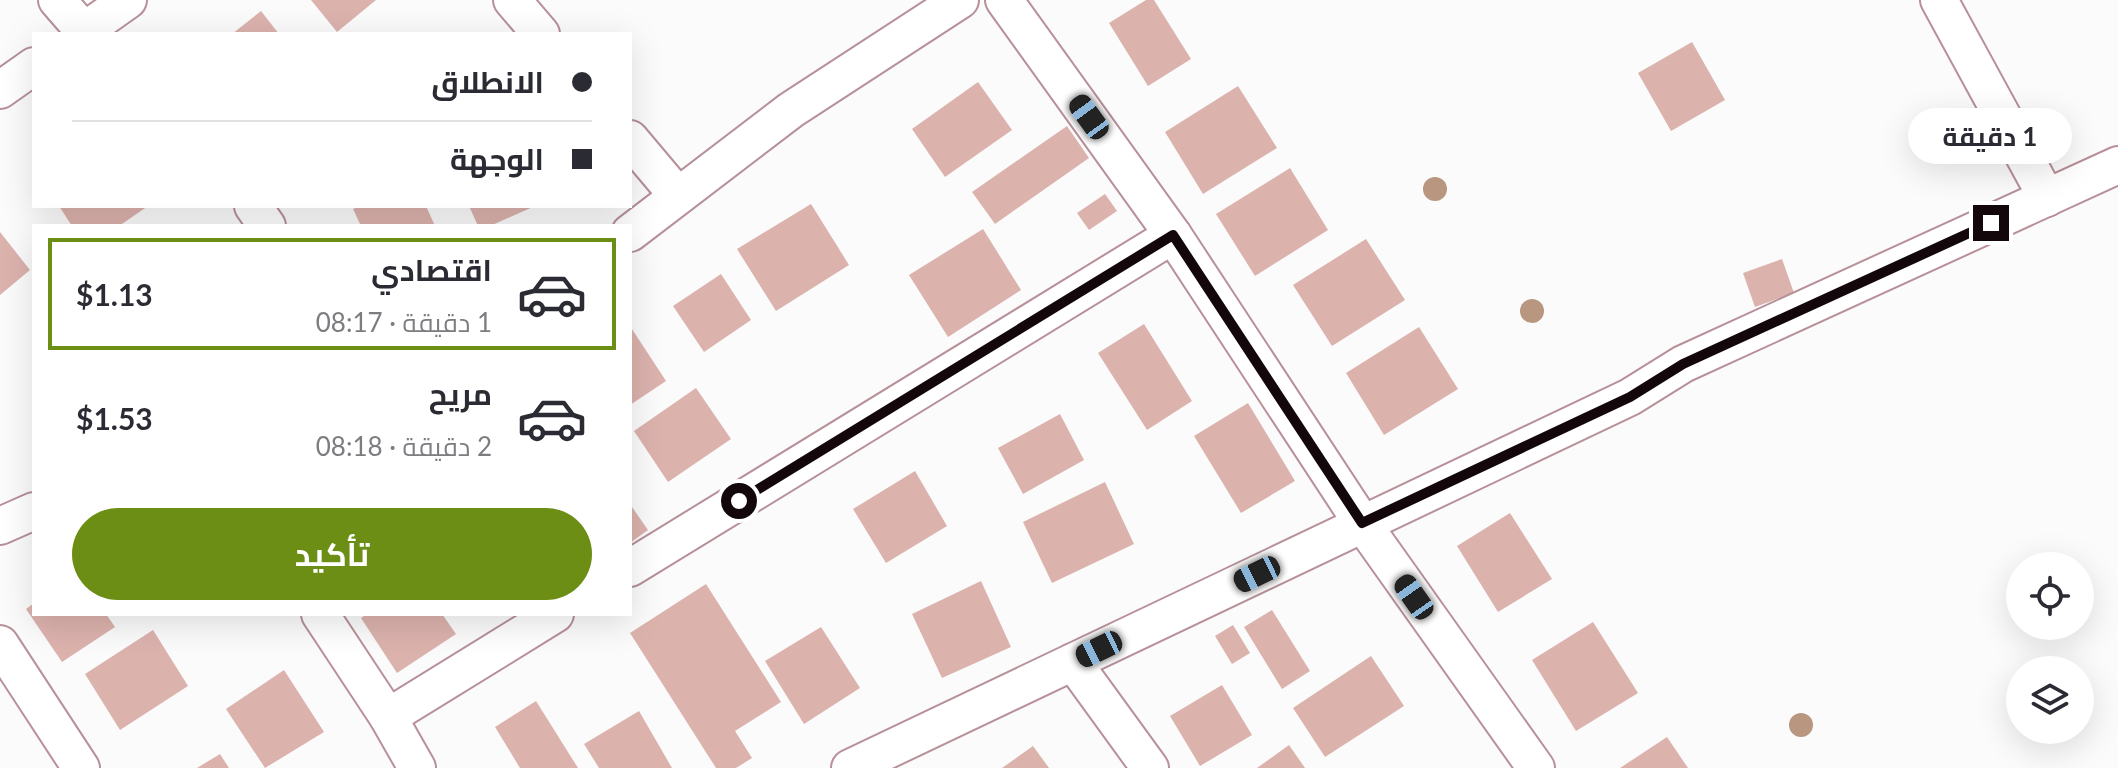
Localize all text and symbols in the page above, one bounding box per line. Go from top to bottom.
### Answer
text: الانطلاق [431,63,544,99]
car [1065,91,1113,143]
callout: 1 دقيقة [1909,107,2073,163]
text: 1 دقيقة [1943,120,2037,152]
text: الوجهة [450,140,544,176]
route end [1973,205,2009,241]
text: اقتصادي [371,251,492,287]
icon: car [516,258,588,330]
text: $1.13 [76,276,153,312]
text: 1 دقيقة · 08:17 [316,306,492,338]
text: مريح [429,375,492,411]
icon: car [516,382,588,454]
text: $1.53 [76,400,153,436]
text: 2 دقيقة · 08:18 [316,430,492,462]
route start [721,483,757,519]
button: تأكيد [72,508,592,600]
map controls [2006,552,2094,744]
button: locate [2006,552,2094,640]
car [1230,553,1284,595]
car [1390,570,1438,624]
car [1072,628,1126,670]
button: layers [2006,656,2094,744]

